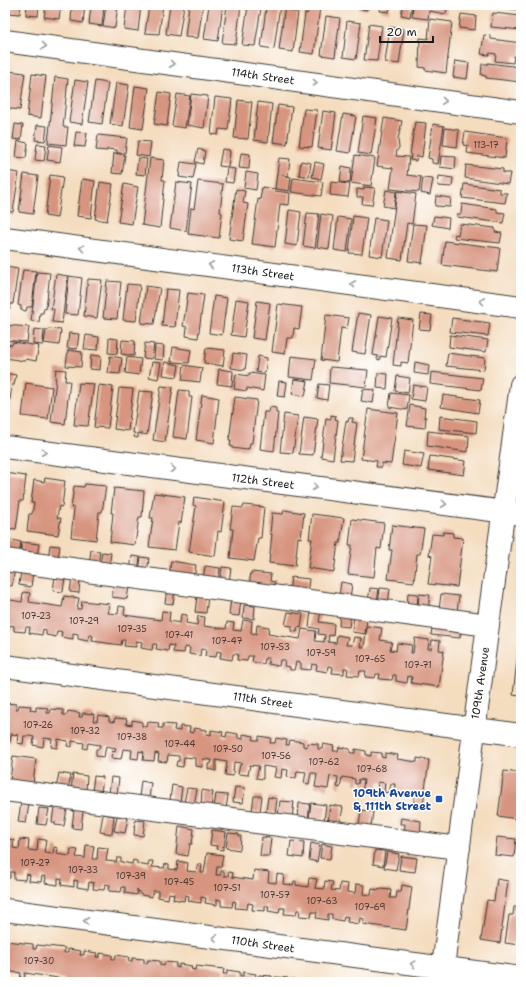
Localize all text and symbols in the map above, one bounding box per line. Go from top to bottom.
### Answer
scale bar [380,18,433,44]
text: 20 m [386,24,417,40]
one-way arrow [41,41,47,50]
one-way arrow [169,59,176,68]
street label: 114th Street [230,65,296,88]
one-way arrow [312,79,318,88]
one-way arrow [441,96,447,105]
house number: 113-17 [473,139,499,151]
one-way arrow [79,244,85,253]
one-way arrow [208,261,214,270]
street label: 113th Street [230,261,296,284]
one-way arrow [350,280,357,289]
one-way arrow [479,297,485,306]
one-way arrow [41,447,47,456]
one-way arrow [170,464,176,473]
street label: 112th Street [231,470,295,493]
one-way arrow [312,483,318,492]
one-way arrow [441,499,447,508]
house number: 107-23 [21,610,51,622]
house number: 107-29 [69,615,99,627]
house number: 107-35 [117,623,147,635]
house number: 107-41 [165,629,193,641]
house number: 107-47 [212,635,242,647]
house number: 107-53 [260,641,290,653]
street label: 109th Avenue [468,646,493,720]
house number: 107-59 [306,647,336,659]
house number: 107-65 [355,653,385,665]
house number: 107-71 [404,659,432,671]
street label: 111th Street [232,689,294,712]
house number: 107-26 [23,719,53,731]
house number: 107-32 [70,725,100,737]
house number: 107-38 [117,731,147,743]
house number: 107-44 [164,738,196,750]
house number: 107-50 [213,743,243,755]
house number: 107-56 [261,750,291,762]
house number: 107-62 [308,756,340,768]
house number: 107-68 [356,763,388,775]
place label: 109th Avenue & 111th Street [353,786,432,814]
marker: 109th Avenue & 111th Street [434,794,444,804]
house number: 107-27 [20,857,50,869]
house number: 107-33 [68,864,98,876]
house number: 107-39 [116,870,146,882]
house number: 107-45 [164,876,194,888]
house number: 107-51 [213,882,241,894]
house number: 107-57 [260,889,290,901]
house number: 107-63 [306,895,338,907]
house number: 107-69 [355,901,385,913]
one-way arrow [83,917,89,926]
street label: 110th Street [230,933,296,956]
one-way arrow [212,934,218,943]
house number: 107-30 [24,955,54,967]
one-way arrow [410,960,416,969]

